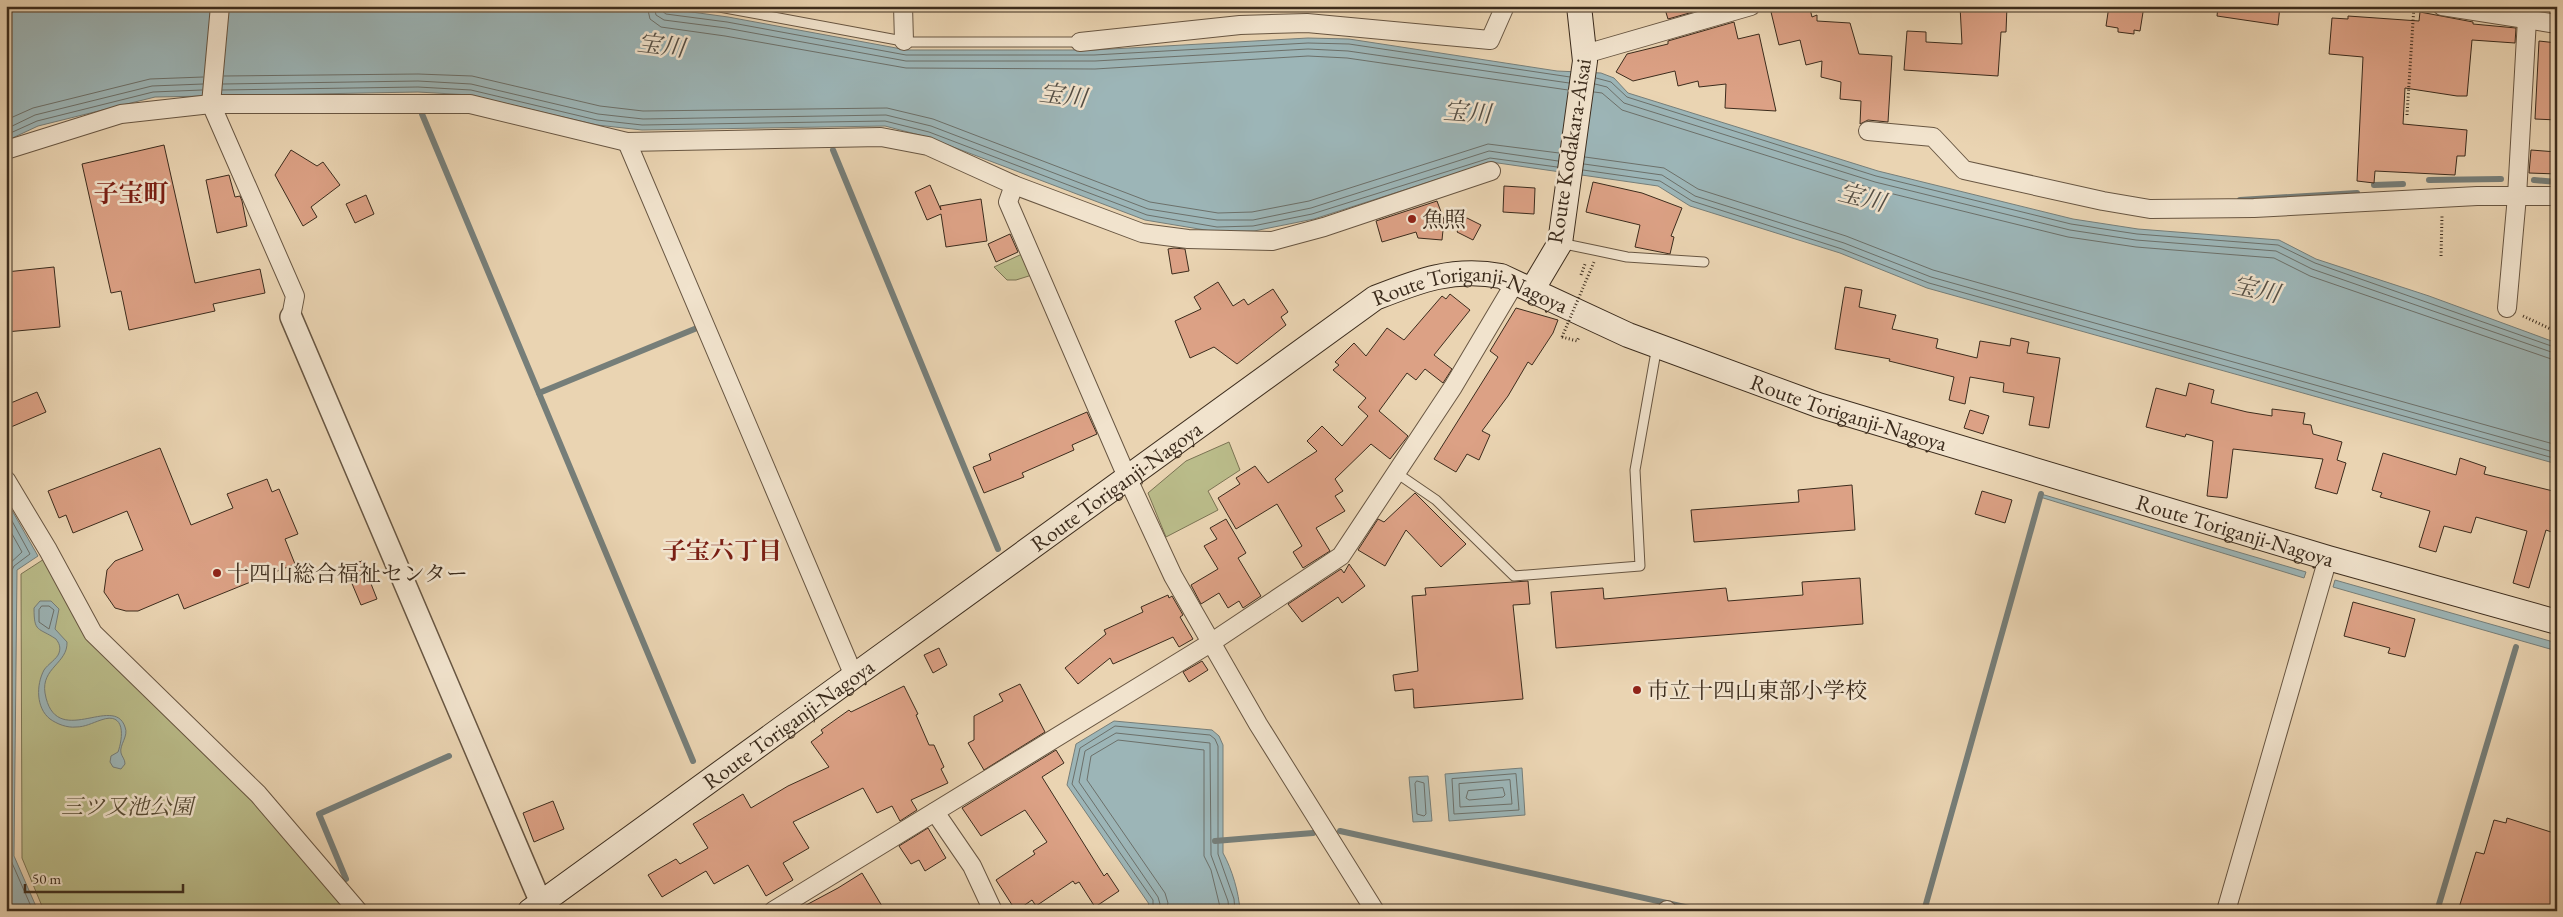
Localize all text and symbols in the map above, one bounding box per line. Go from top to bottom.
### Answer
water label: 宝川 [635,27,690,64]
street label: Route Kodakara-Aisai [1540,56,1598,246]
water label: 宝川 [1037,77,1092,114]
water label: 宝川 [1442,95,1495,129]
water label: 宝川 [1835,176,1892,219]
district label: 子宝町 [93,177,169,209]
place label: 魚照 [1422,205,1466,234]
marker: 魚照 [1406,213,1418,225]
text: Route Toriganji-Nagoya [1368,259,1573,320]
water label: 宝川 [2229,269,2286,310]
street label: Route Toriganji-Nagoya [1367,293,1573,323]
street label: Route Toriganji-Nagoya [1747,367,1951,457]
street label: Route Toriganji-Nagoya [1025,414,1208,558]
street label: Route Toriganji-Nagoya [2133,487,2337,574]
district label: 子宝六丁目 [662,535,782,566]
place label: 十四山総合福祉センター [227,559,468,588]
marker: 十四山総合福祉センター [211,567,223,579]
street label: Route Toriganji-Nagoya [697,652,880,796]
place label: 市立十四山東部小学校 [1647,676,1867,705]
marker: 市立十四山東部小学校 [1631,684,1643,696]
park label: 三ツ又池公園 [61,792,196,821]
scale bar [25,862,182,894]
text: 50 m [32,869,61,888]

